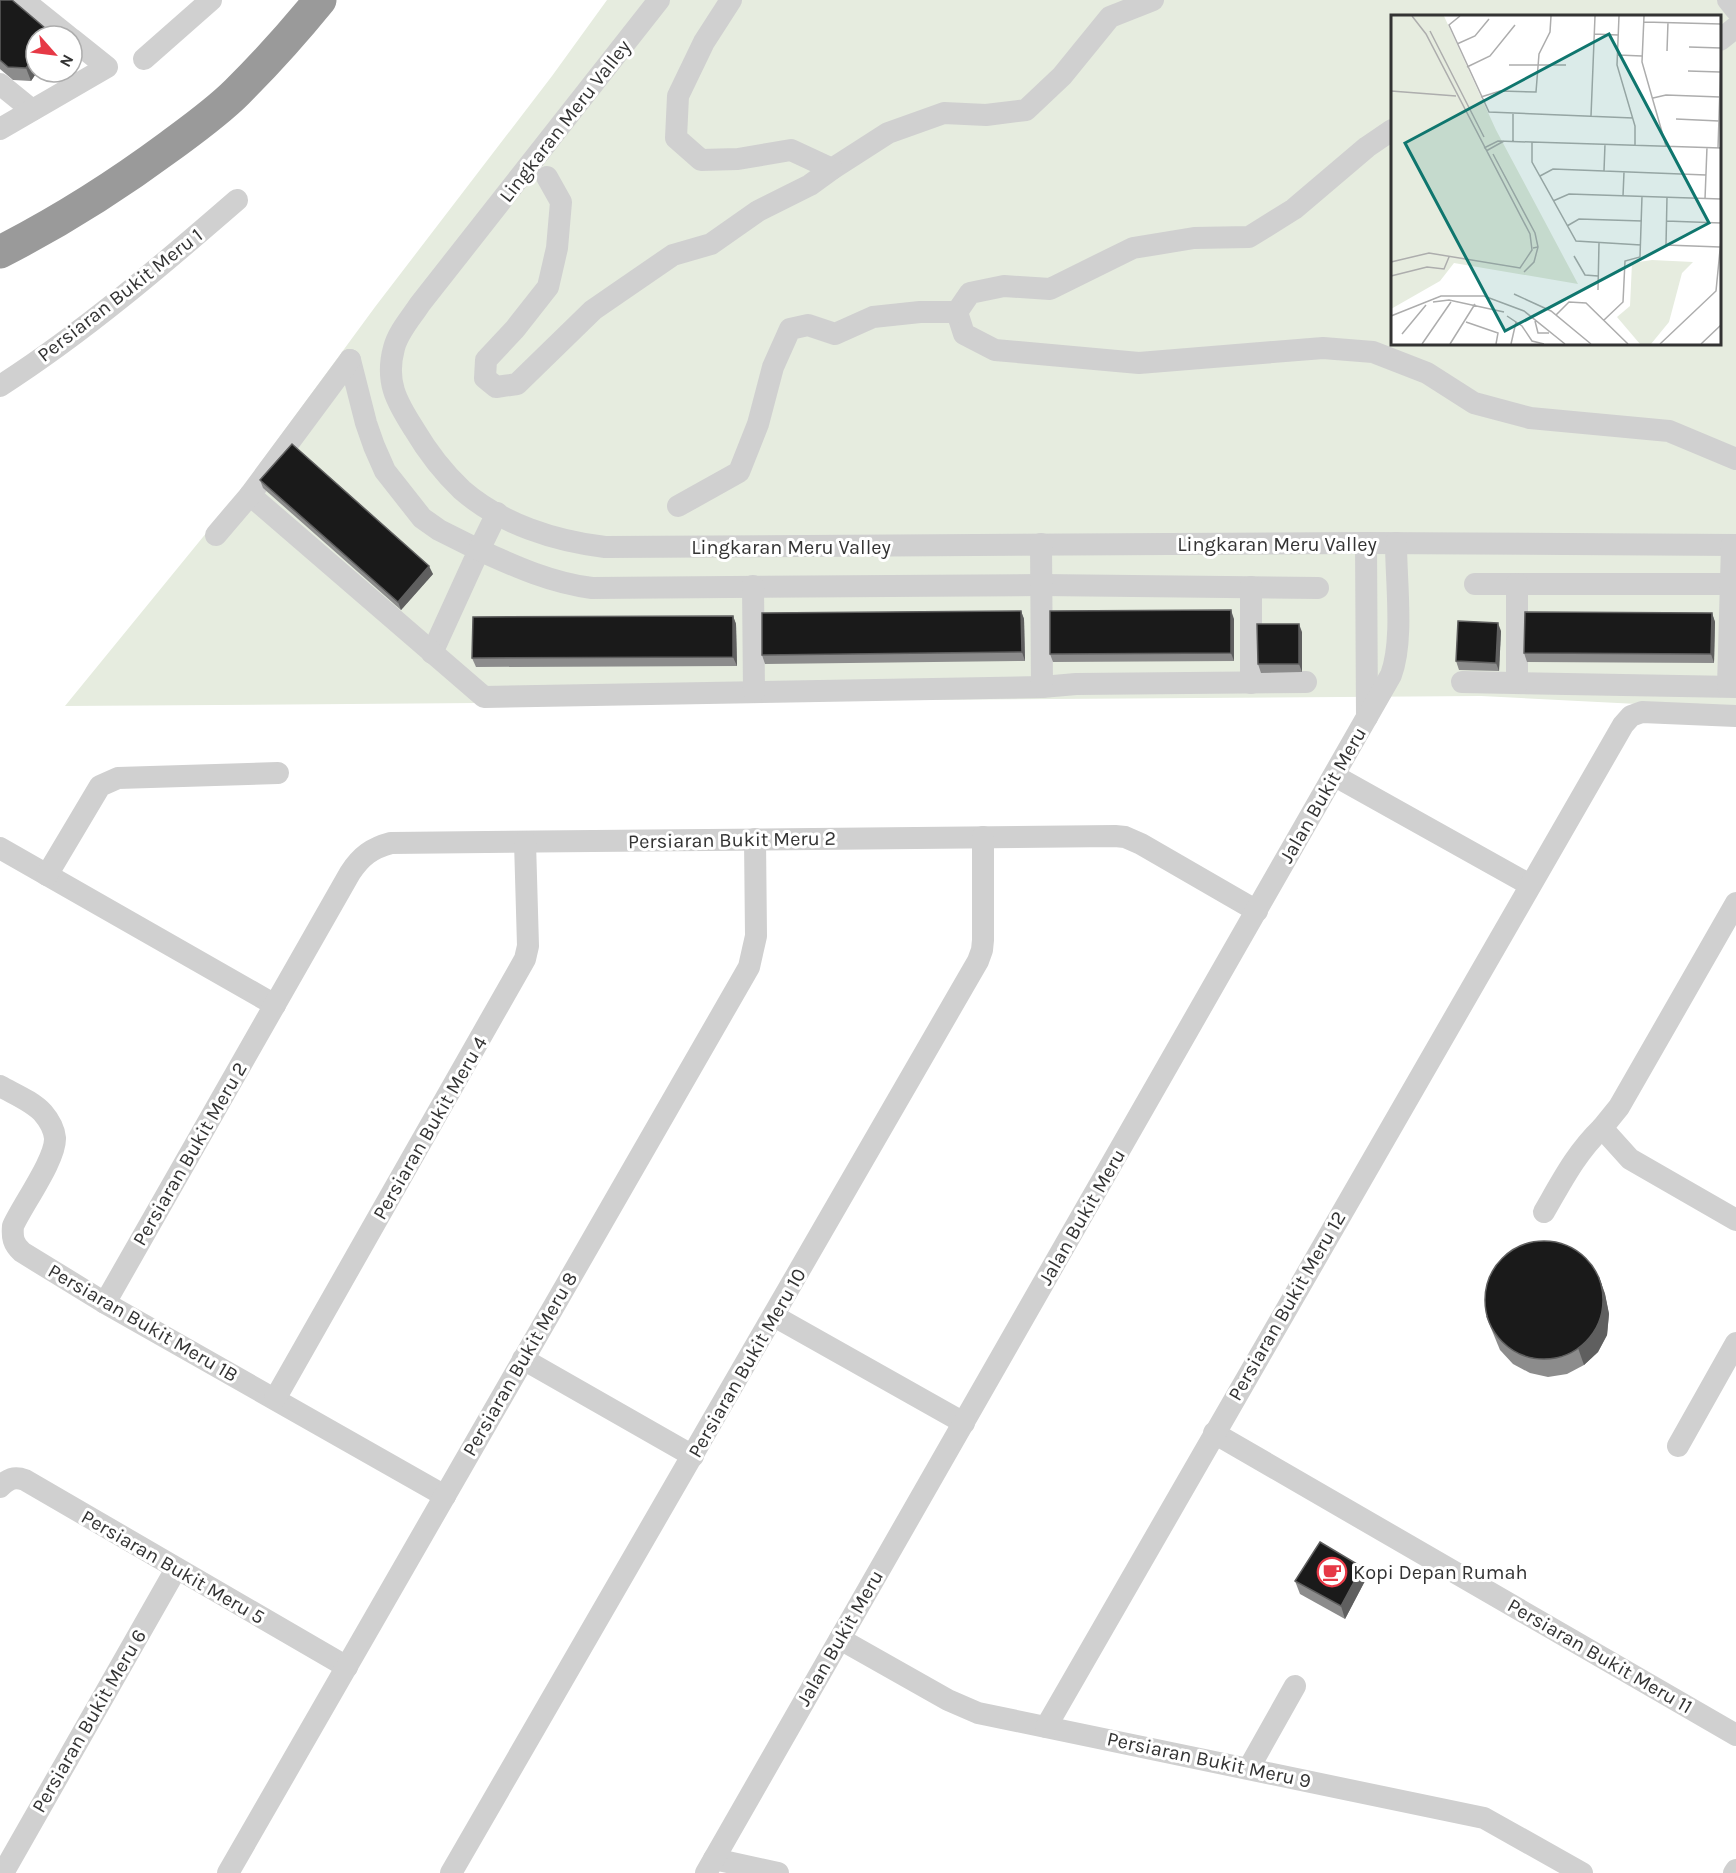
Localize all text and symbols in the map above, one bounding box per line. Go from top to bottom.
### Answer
inset map [1391,15,1721,345]
north arrow [24,24,84,84]
street label: Lingkaran Meru Valley [494,35,636,207]
text: N [56,51,78,70]
street label: Persiaran Bukit Meru 1 [33,223,207,367]
street label: Lingkaran Meru Valley [1177,533,1377,556]
street label: Lingkaran Meru Valley [691,536,891,559]
street label: Jalan Bukit Meru [1275,723,1371,867]
street label: Persiaran Bukit Meru 2 [628,827,836,853]
street label: Persiaran Bukit Meru 4 [368,1032,492,1224]
street label: Persiaran Bukit Meru 2 [128,1058,252,1250]
street label: Jalan Bukit Meru [1034,1145,1130,1289]
street label: Persiaran Bukit Meru 12 [1223,1207,1351,1405]
street label: Persiaran Bukit Meru 1B [44,1259,242,1387]
street label: Persiaran Bukit Meru 10 [683,1264,811,1462]
street label: Persiaran Bukit Meru 8 [458,1268,582,1460]
street label: Persiaran Bukit Meru 5 [77,1505,269,1629]
cafe icon: Kopi Depan Rumah [1316,1556,1348,1588]
place label: Kopi Depan Rumah [1353,1561,1528,1584]
street label: Jalan Bukit Meru [792,1566,888,1710]
street label: Persiaran Bukit Meru 11 [1503,1594,1697,1718]
street label: Persiaran Bukit Meru 6 [27,1625,151,1817]
street label: Persiaran Bukit Meru 9 [1105,1727,1313,1793]

